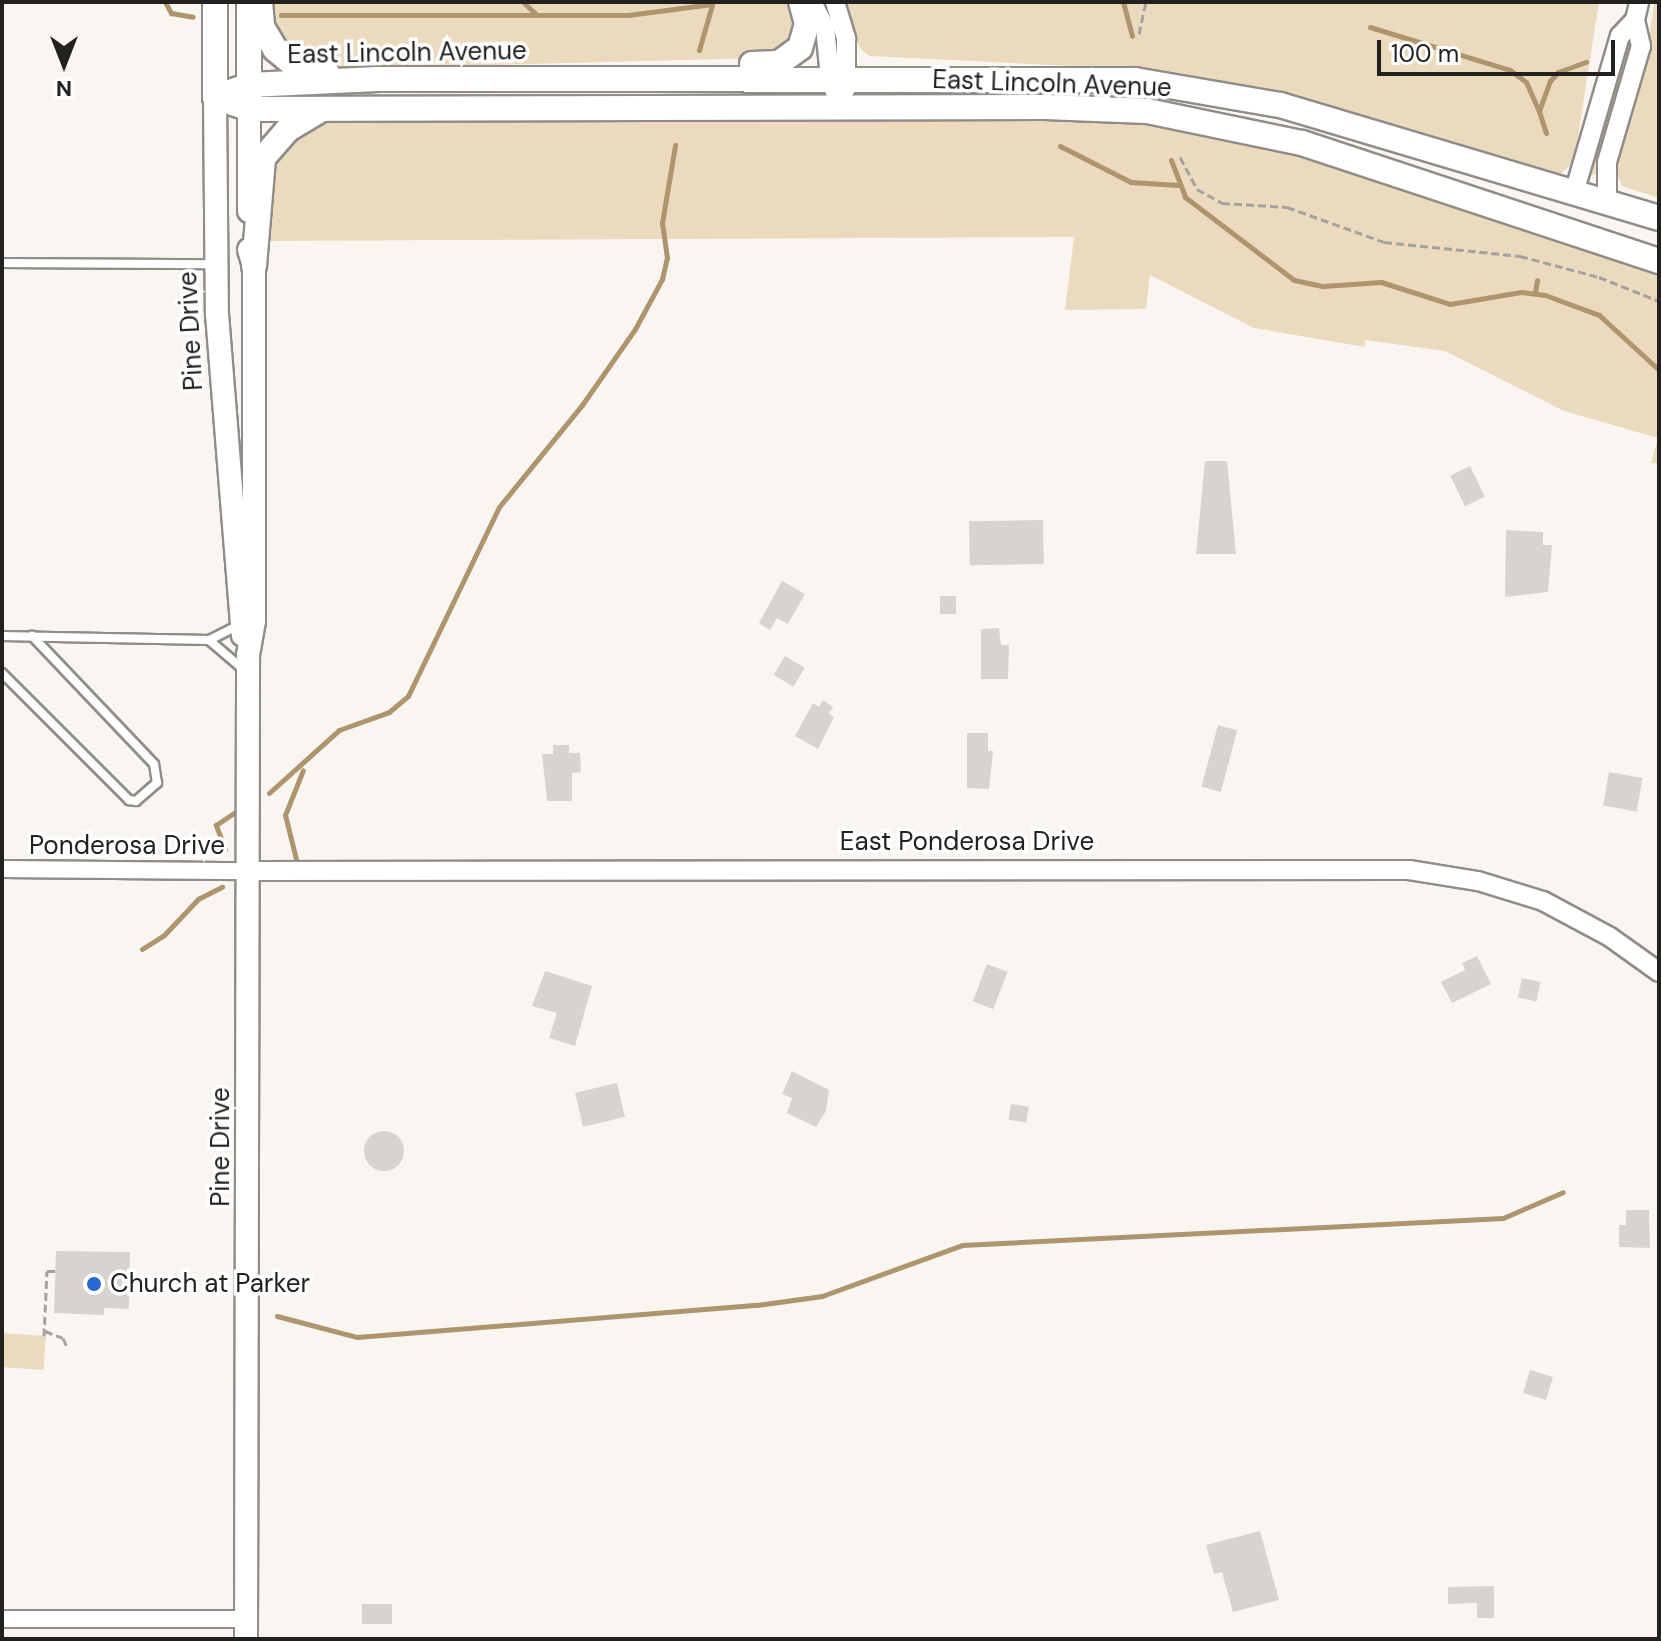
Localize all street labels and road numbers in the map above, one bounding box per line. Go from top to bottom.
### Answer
street label: East Lincoln Avenue [287,35,527,71]
street label: East Lincoln Avenue [932,64,1172,104]
street label: Pine Drive [172,271,210,391]
street label: East Ponderosa Drive [840,826,1094,858]
street label: Ponderosa Drive [29,830,225,862]
street label: Pine Drive [205,1087,237,1207]

